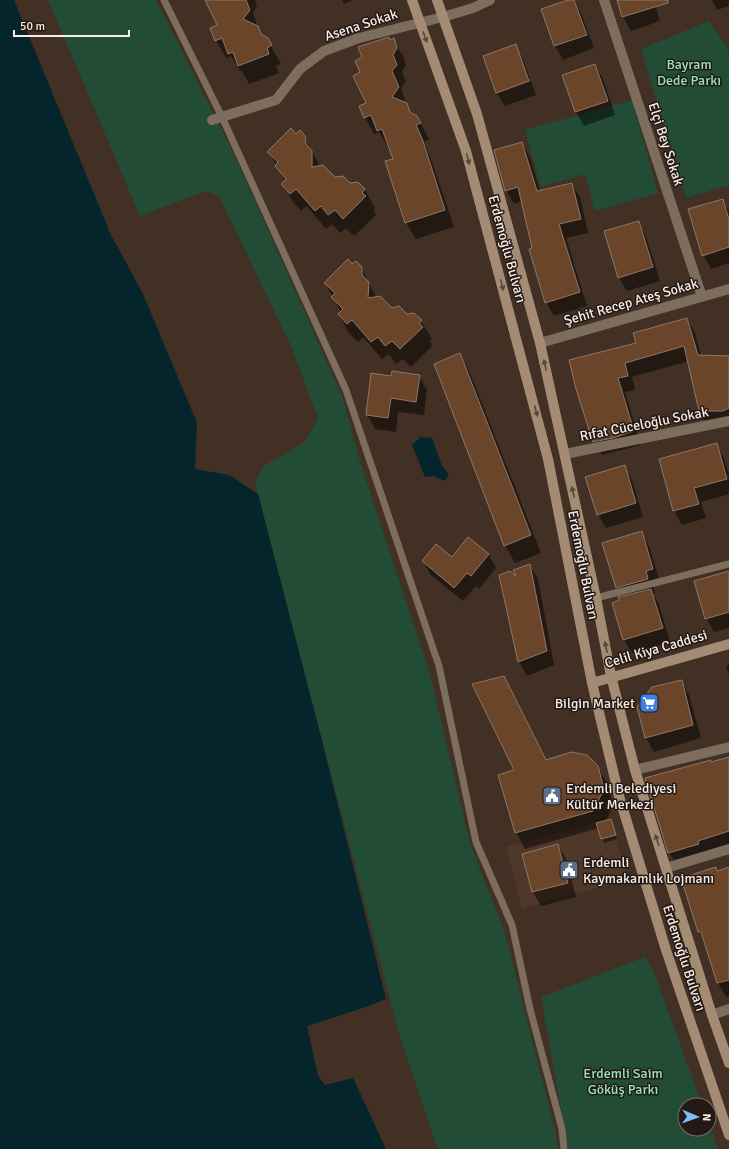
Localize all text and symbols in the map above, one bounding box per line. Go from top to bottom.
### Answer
street label: Asena Sokak [322,5,400,45]
scale bar [14,12,129,38]
text: 50 m [20,19,45,34]
one-way arrow [422,31,428,43]
park label: Bayram Dede Parkı [657,56,721,89]
street label: Elçi Bey Sokak [645,100,687,188]
one-way arrow [465,154,471,166]
street label: Erdemoğlu Bulvarı [484,193,530,305]
street label: Şehit Recep Ateş Sokak [562,275,700,329]
one-way arrow [499,279,505,291]
one-way arrow [542,359,548,371]
street label: Rıfat Cüceloğlu Sokak [578,403,710,445]
one-way arrow [533,404,539,417]
one-way arrow [570,486,576,498]
street label: Erdemoğlu Bulvarı [564,509,602,621]
street label: Celil Kiya Caddesi [603,626,709,672]
one-way arrow [602,640,608,653]
supermarket icon: Bilgin Market [638,692,660,714]
place label: Bilgin Market [555,695,635,712]
place label: Erdemli Belediyesi Kültür Merkezi [566,780,676,813]
public building icon: Erdemli Belediyesi Kültür Merkezi [541,785,563,807]
one-way arrow [654,833,660,845]
place label: Erdemli Kaymakamlık Lojmanı [583,854,714,887]
public building icon: Erdemli Kaymakamlık Lojmanı [558,859,580,881]
street label: Erdemoğlu Bulvarı [659,903,709,1013]
park label: Erdemli Saim Göküş Parkı [583,1065,663,1098]
north arrow [677,1097,717,1137]
text: N [700,1113,713,1121]

